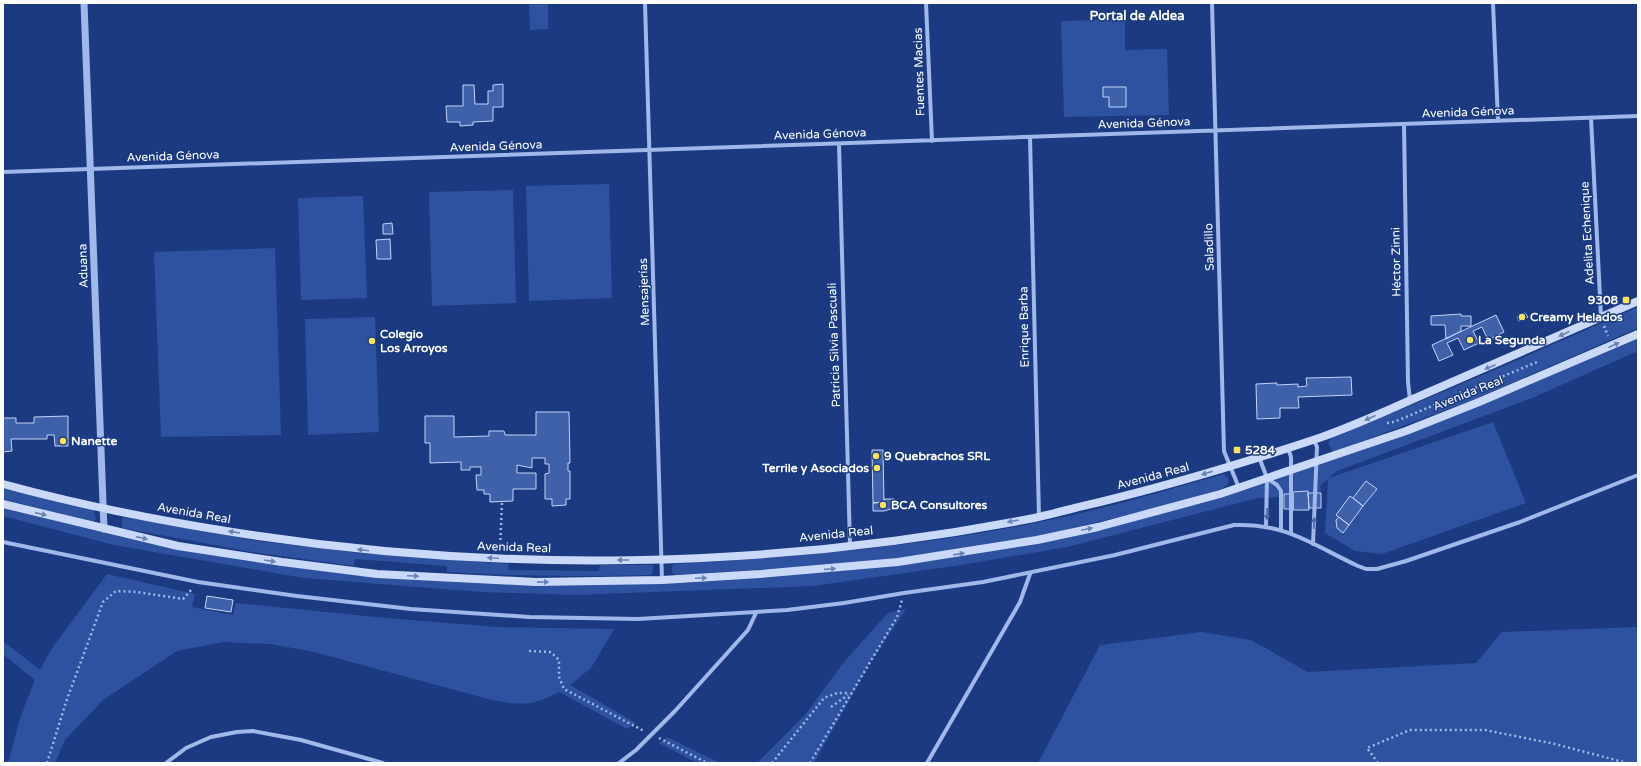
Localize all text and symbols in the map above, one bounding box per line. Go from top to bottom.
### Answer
district label: Portal de Aldea [1090,8,1185,24]
street label: Fuentes Macias [910,27,928,116]
street label: Avenida Génova [1421,103,1515,121]
street label: Avenida Génova [1097,114,1191,132]
street label: Avenida Génova [773,125,867,143]
street label: Avenida Génova [449,137,543,155]
street label: Avenida Génova [126,147,220,165]
street label: Adelita Echenique [1577,181,1597,285]
street label: Saladillo [1201,223,1217,271]
street label: Héctor Zinni [1388,227,1404,297]
street label: Aduana [75,244,91,288]
street label: Mensajerías [636,258,652,326]
street label: Patricia Silvia Pascuali [825,282,843,408]
street label: Enrique Barba [1016,286,1032,368]
place label: 9308 [1588,293,1618,307]
marker: 9308 [1621,295,1631,305]
place label: Creamy Helados [1530,310,1623,325]
marker: Creamy Helados [1517,312,1527,322]
place label: Colegio Los Arroyos [380,327,448,356]
one-way arrow [1558,331,1570,337]
place label: La Segunda [1478,333,1546,348]
marker: La Segunda [1465,335,1475,345]
marker: Colegio Los Arroyos [367,336,377,346]
one-way arrow [1609,341,1621,347]
one-way arrow [1483,364,1495,370]
street label: Avenida Real [1431,373,1505,413]
one-way arrow [1365,415,1376,421]
place label: Nanette [71,434,118,448]
marker: Nanette [58,436,68,446]
place label: 5284 [1245,443,1276,457]
marker: 5284 [1232,445,1242,455]
place label: 9 Quebrachos SRL [884,449,990,463]
marker: 9 Quebrachos SRL [871,451,881,461]
street label: Avenida Real [1115,460,1191,492]
place label: Terrile y Asociados [761,461,869,476]
marker: Terrile y Asociados [872,463,882,473]
one-way arrow [1201,470,1213,476]
place label: BCA Consultores [891,498,988,512]
street label: Avenida Real [156,500,232,526]
marker: BCA Consultores [878,500,888,510]
one-way arrow [1263,508,1270,520]
one-way arrow [35,512,47,518]
one-way arrow [1311,516,1317,529]
one-way arrow [1007,519,1020,525]
street label: Avenida Real [798,523,874,545]
one-way arrow [1081,526,1093,532]
one-way arrow [228,529,240,535]
one-way arrow [136,535,148,541]
street label: Avenida Real [477,539,551,555]
one-way arrow [357,546,369,553]
one-way arrow [953,551,966,557]
one-way arrow [486,555,499,561]
one-way arrow [616,557,629,563]
one-way arrow [264,558,276,564]
one-way arrow [824,565,836,572]
one-way arrow [407,572,419,579]
one-way arrow [695,574,707,581]
one-way arrow [537,579,550,585]

